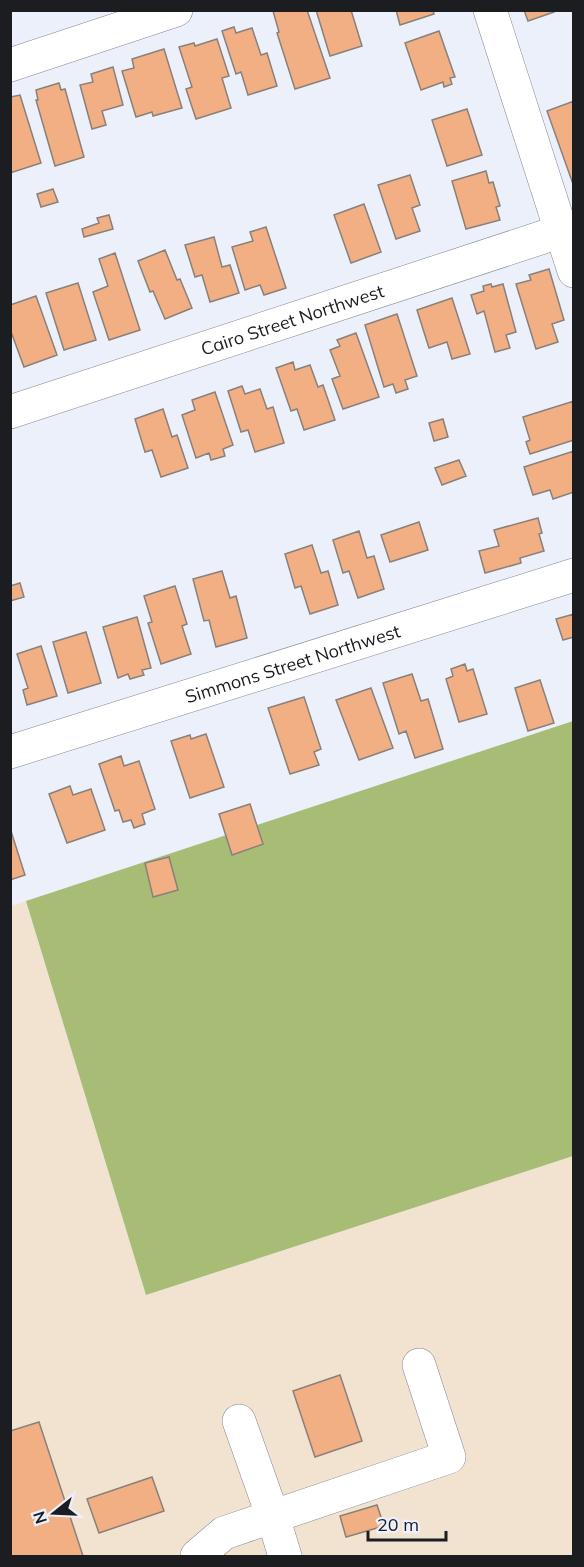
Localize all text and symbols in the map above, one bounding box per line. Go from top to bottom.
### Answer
street label: Cairo Street Northwest [198,279,387,360]
street label: Simmons Street Northwest [182,619,403,708]
north arrow [24,1483,84,1543]
scale bar [368,1504,446,1542]
text: N [28,1509,51,1526]
text: 20 m [377,1513,419,1536]

